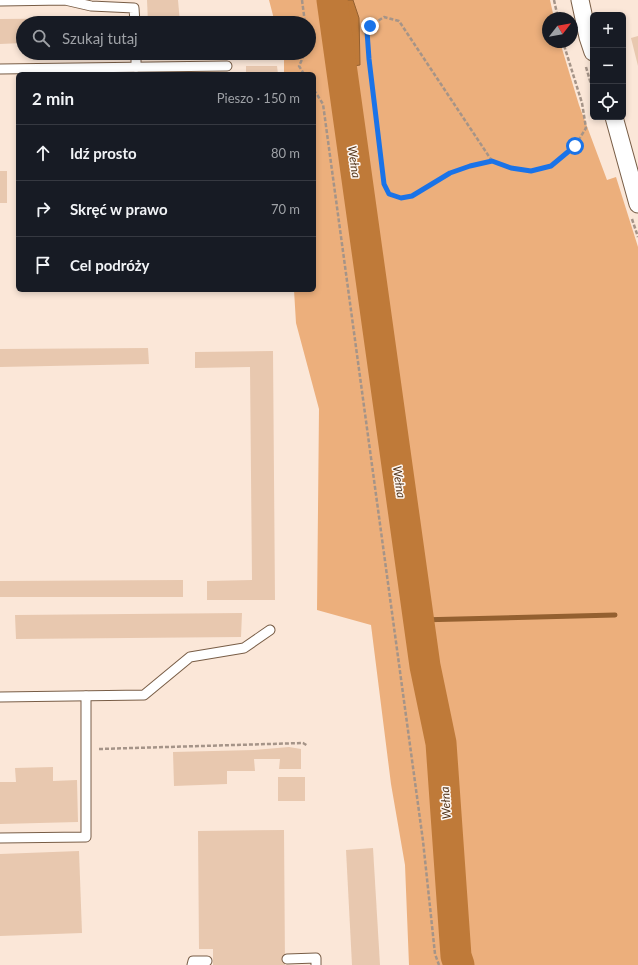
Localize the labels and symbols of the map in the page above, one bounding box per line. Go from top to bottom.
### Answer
north arrow [542,12,578,48]
route end [361,17,379,35]
route start [566,137,584,155]
water label: Wełna [345,145,364,179]
water label: Wełna [390,465,409,499]
water label: Wełna [437,786,454,820]

